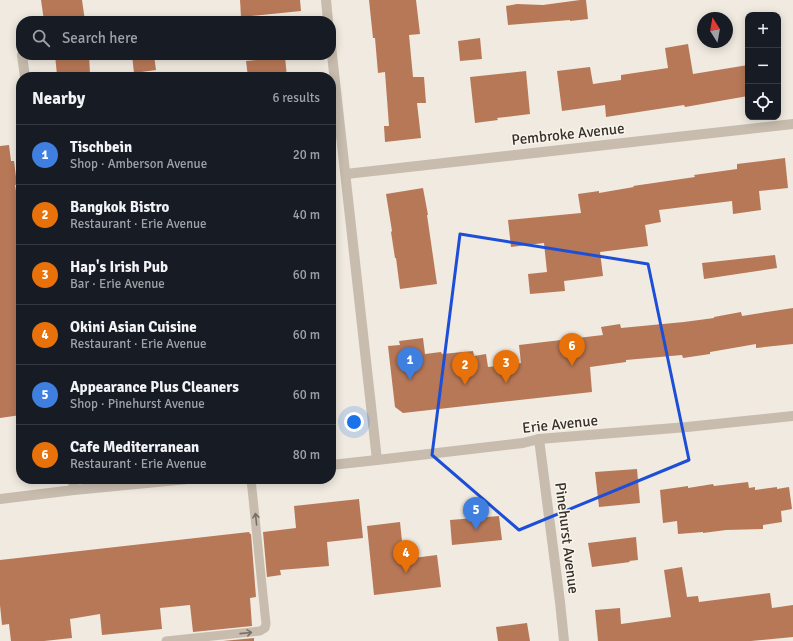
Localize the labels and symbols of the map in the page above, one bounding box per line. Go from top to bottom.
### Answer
north arrow [697,12,733,48]
street label: Pembroke Avenue [511,119,625,149]
pin: 6 [559,333,585,366]
pin: 1 [397,347,423,380]
pin: 3 [493,350,519,383]
pin: 2 [452,352,478,385]
street label: Erie Avenue [521,411,599,437]
your location [344,412,364,432]
street label: Pinehurst Avenue [551,481,583,595]
pin: 5 [463,497,489,530]
one-way arrow [252,513,259,526]
pin: 4 [393,540,419,573]
one-way arrow [239,629,252,636]

